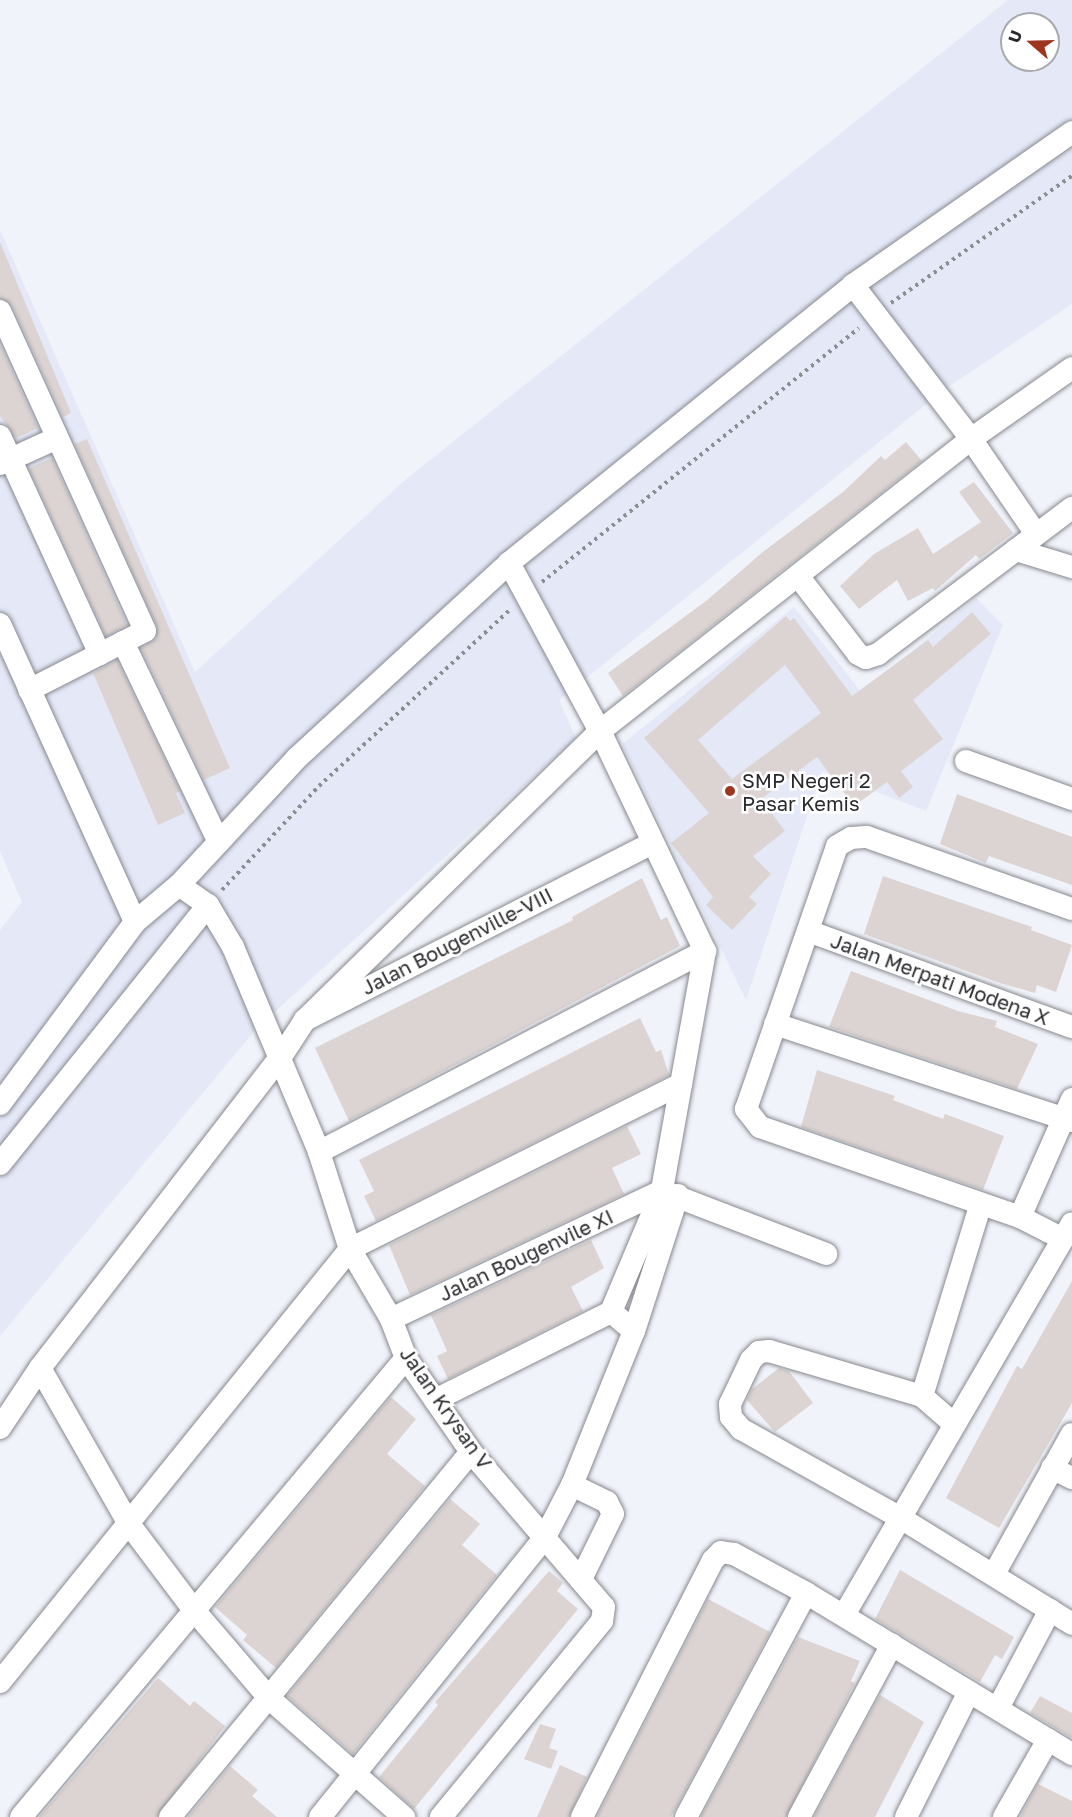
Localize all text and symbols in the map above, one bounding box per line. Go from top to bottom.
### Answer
north arrow [1000,12,1060,72]
text: U [1004,28,1026,45]
place label: SMP Negeri 2 Pasar Kemis [742,768,871,815]
marker: SMP Negeri 2 Pasar Kemis [723,784,737,798]
street label: Jalan Bougenville-VIII [357,882,557,1000]
street label: Jalan Merpati Modena X [828,928,1052,1030]
street label: Jalan Bougenvile XI [435,1204,617,1306]
street label: Jalan Krysan V [395,1342,497,1474]

